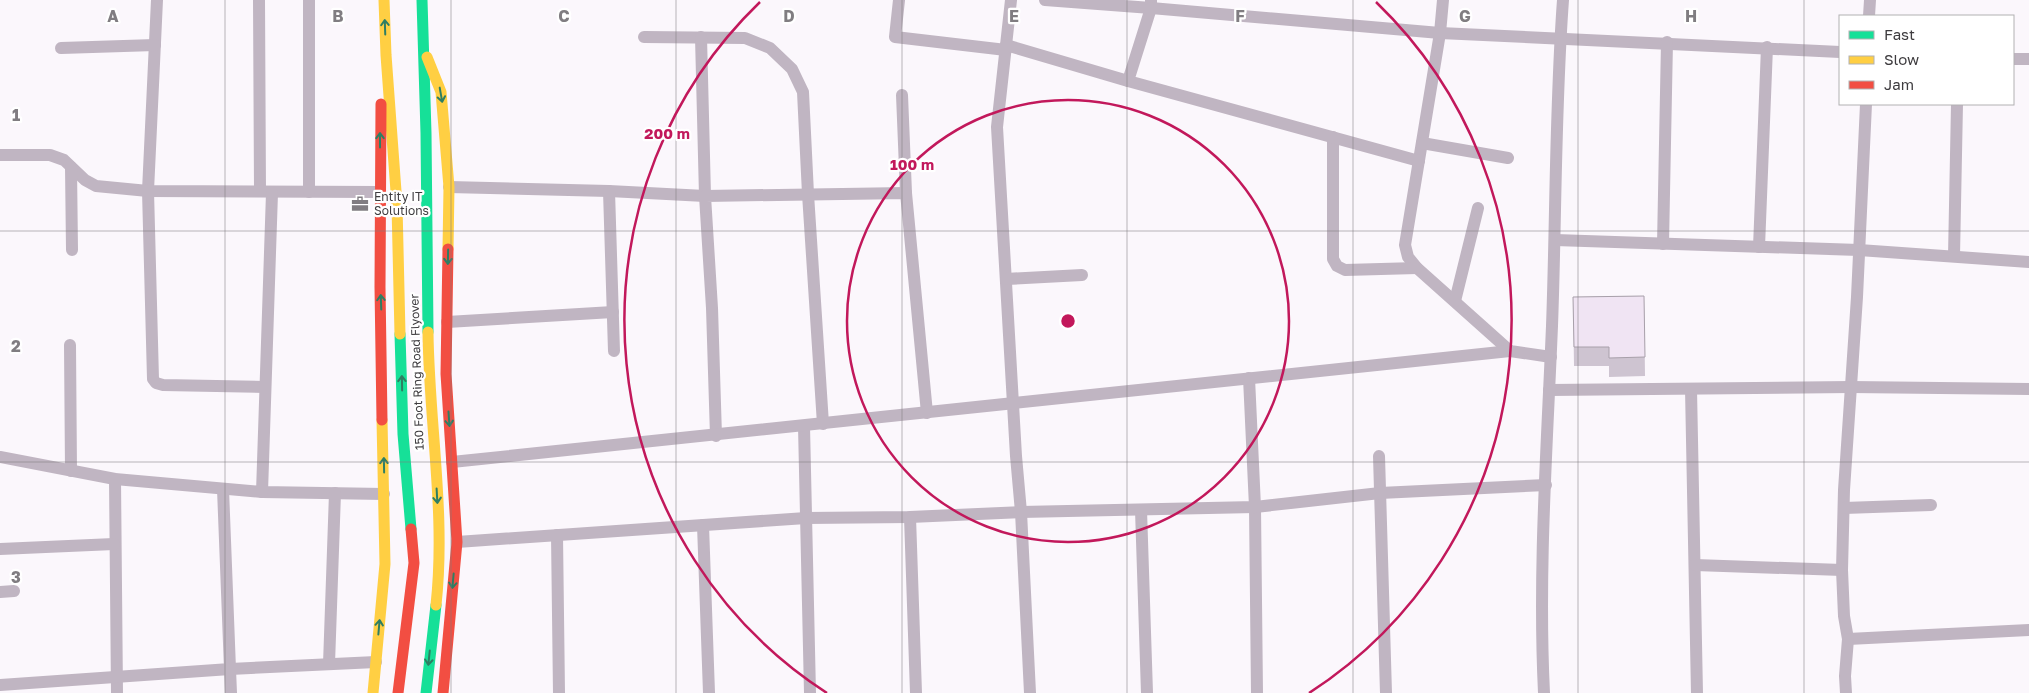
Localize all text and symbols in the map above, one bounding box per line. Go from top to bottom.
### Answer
text: A [107,6,119,26]
text: B [332,6,344,26]
text: C [558,6,570,26]
text: D [783,6,795,26]
text: E [1009,6,1019,26]
text: F [1235,6,1245,26]
text: G [1459,6,1471,26]
text: H [1685,6,1697,26]
legend [1839,15,2014,105]
one-way arrow [381,20,390,36]
text: Fast [1884,25,1915,43]
text: Slow [1884,50,1919,68]
text: Jam [1884,75,1914,93]
one-way arrow [436,86,446,102]
text: 1 [12,105,20,125]
text: 200 m [644,124,690,142]
one-way arrow [375,132,385,148]
text: 100 m [890,155,934,173]
place label: Entity IT Solutions [374,189,429,218]
office icon: Entity IT Solutions [350,194,370,214]
one-way arrow [443,248,453,265]
street label: 150 Foot Ring Road Flyover [406,293,427,450]
one-way arrow [376,295,385,311]
centre of rings [1059,312,1077,330]
text: 2 [11,336,21,356]
one-way arrow [397,375,407,392]
one-way arrow [444,411,454,427]
one-way arrow [379,457,389,474]
one-way arrow [432,488,442,504]
text: 3 [11,567,21,587]
one-way arrow [449,573,458,589]
one-way arrow [375,619,384,635]
one-way arrow [425,650,434,666]

